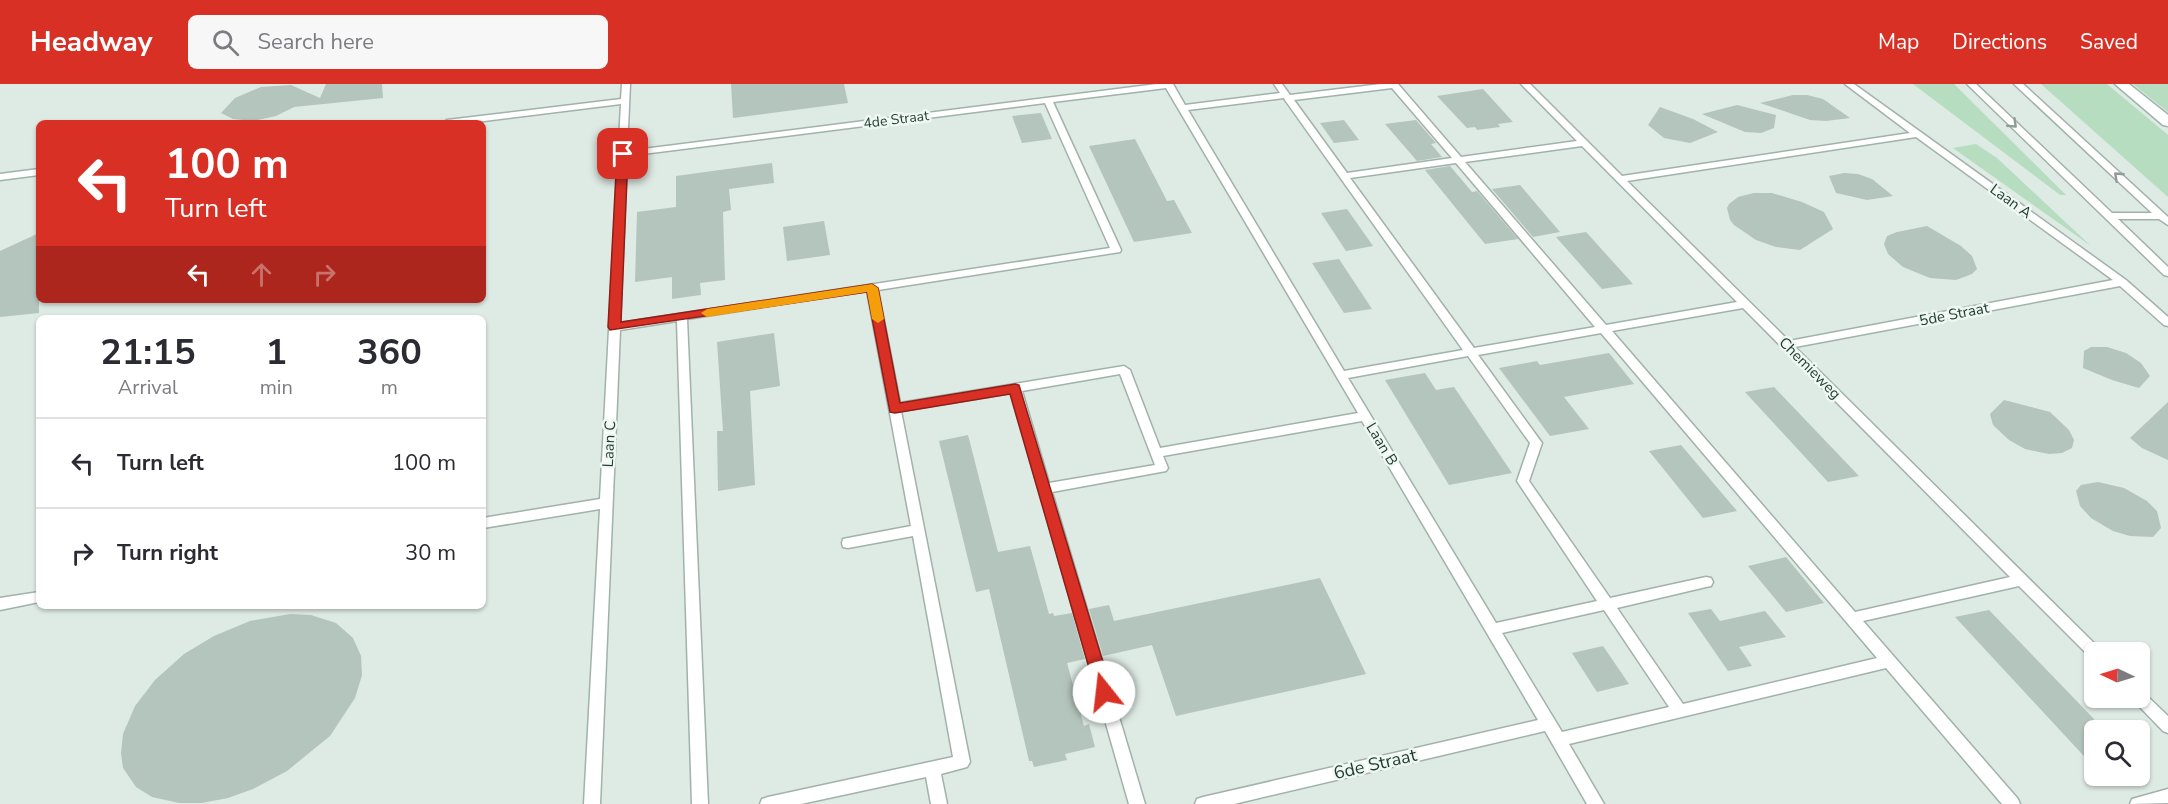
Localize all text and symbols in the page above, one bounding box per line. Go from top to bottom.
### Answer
search box [188,15,608,69]
text: Headway [30,23,152,61]
icon: search [209,26,242,59]
text: Search here [257,27,374,57]
text: Map [1878,28,1919,56]
text: Directions [1952,28,2047,56]
text: Saved [2080,28,2138,56]
street label: 4de Straat [862,106,930,133]
one-way arrow [2006,117,2017,128]
pin [597,128,648,179]
text: 100 m [165,136,289,193]
icon: arrive [606,137,639,170]
icon: left [66,144,144,222]
one-way arrow [2114,172,2125,183]
street label: Laan A [1986,179,2036,223]
text: Turn left [165,190,266,227]
icon: left [182,258,215,291]
icon: ahead [245,258,278,291]
icon: right [308,258,341,291]
street label: 5de Straat [1917,297,1991,331]
text: 21:15 [100,328,196,377]
text: 1 [265,328,287,377]
text: 360 [357,328,422,377]
street label: Chemieweg [1775,333,1845,403]
text: Arrival [118,374,178,401]
text: min [260,374,293,401]
text: m [381,374,398,401]
street label: Laan B [1361,419,1403,469]
street label: Laan C [598,420,620,468]
icon: left [66,447,99,480]
text: Turn left [117,448,204,478]
text: 100 m [392,448,456,478]
icon: right [66,537,99,570]
text: Turn right [117,538,218,568]
text: 30 m [405,538,456,568]
north arrow [2084,642,2150,708]
map controls [2084,642,2150,786]
position arrow [1072,660,1136,724]
button: search [2084,720,2150,786]
street label: 6de Straat [1331,743,1420,785]

